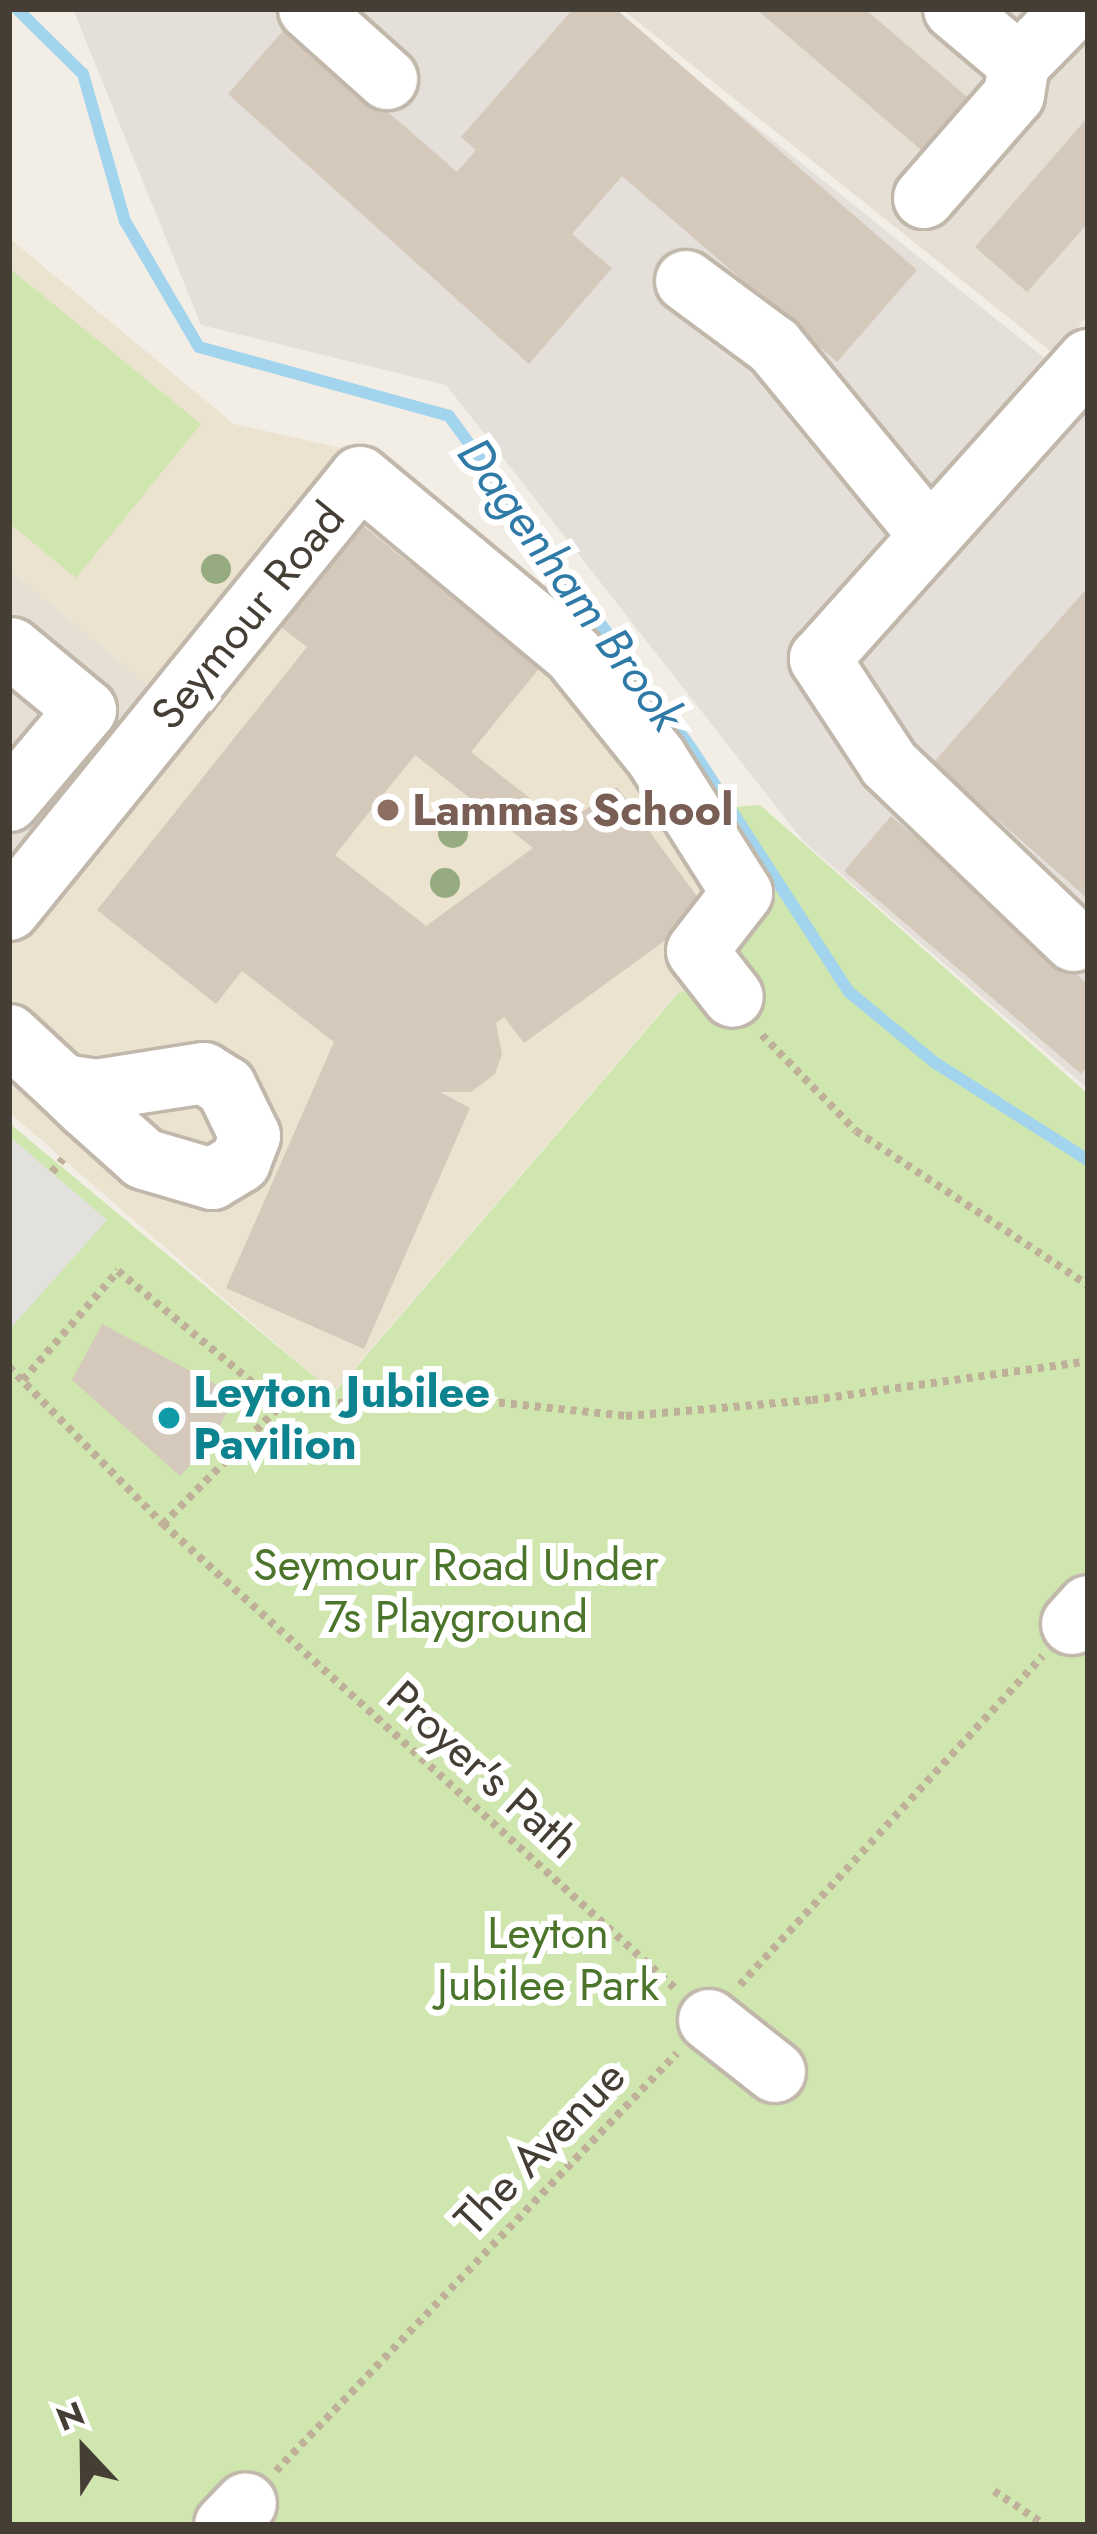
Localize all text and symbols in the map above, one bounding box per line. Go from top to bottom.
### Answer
water label: Dagenham Brook [446,426,696,742]
street label: Seymour Road [140,492,356,740]
place label: Lammas School [412,783,733,837]
marker: Lammas School [375,797,401,823]
place label: Leyton Jubilee Pavilion [193,1365,490,1471]
marker: Leyton Jubilee Pavilion [156,1405,182,1431]
park label: Seymour Road Under 7s Playground [253,1538,659,1644]
street label: Proyer's Path [376,1670,590,1870]
park label: Leyton Jubilee Park [437,1906,659,2012]
street label: The Avenue [444,2050,636,2246]
text: N [49,2389,91,2443]
north arrow [24,2390,144,2510]

